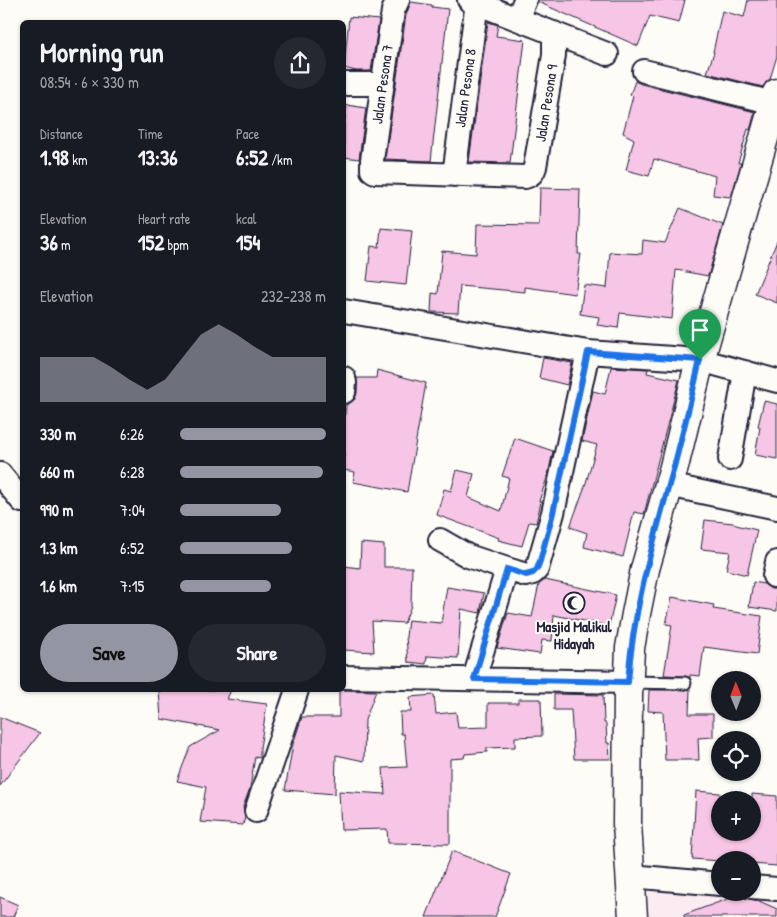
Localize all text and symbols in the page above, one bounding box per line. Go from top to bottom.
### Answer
text: Morning run [40,33,164,71]
button: share [274,37,326,89]
street label: Jalan Pesona 7 [366,43,398,125]
street label: Jalan Pesona 8 [449,47,481,129]
street label: Jalan Pesona 9 [530,62,563,143]
text: 08:54 · 6 × 330 m [40,71,139,93]
text: Distance [40,124,83,143]
text: Time [138,124,163,143]
text: Pace [236,124,259,143]
text: 1.98 [40,143,69,172]
text: 13:36 [138,143,178,172]
text: 6:52 [236,143,268,172]
text: km [69,150,87,169]
text: /km [268,150,292,169]
text: Elevation [40,209,87,228]
text: Heart rate [138,209,190,228]
text: kcal [236,209,256,228]
text: 36 [40,228,58,257]
text: 152 [138,228,164,257]
text: 154 [236,228,260,257]
text: m [58,235,71,254]
text: bpm [164,235,189,254]
text: Elevation [40,285,93,307]
text: 232–238 m [261,285,326,307]
pin [679,309,721,360]
icon: arrive [686,316,714,344]
text: 330 m [40,423,76,445]
text: 6:26 [120,423,144,445]
text: 660 m [40,461,75,483]
text: 6:28 [120,461,145,483]
text: 990 m [40,499,73,521]
text: 7:04 [120,499,145,521]
text: 1.3 km [40,537,78,559]
text: 6:52 [120,537,144,559]
text: 1.6 km [40,575,77,597]
text: 7:15 [120,575,144,597]
mosque icon: Masjid Malikul Hidayah [562,591,586,615]
place label: Masjid Malikul Hidayah [536,616,613,655]
button: Save [40,624,178,682]
button: Share [188,624,326,682]
north arrow [711,671,761,721]
map controls [711,671,761,901]
button: locate [711,731,761,781]
button: + [711,791,761,841]
button: − [711,851,761,901]

